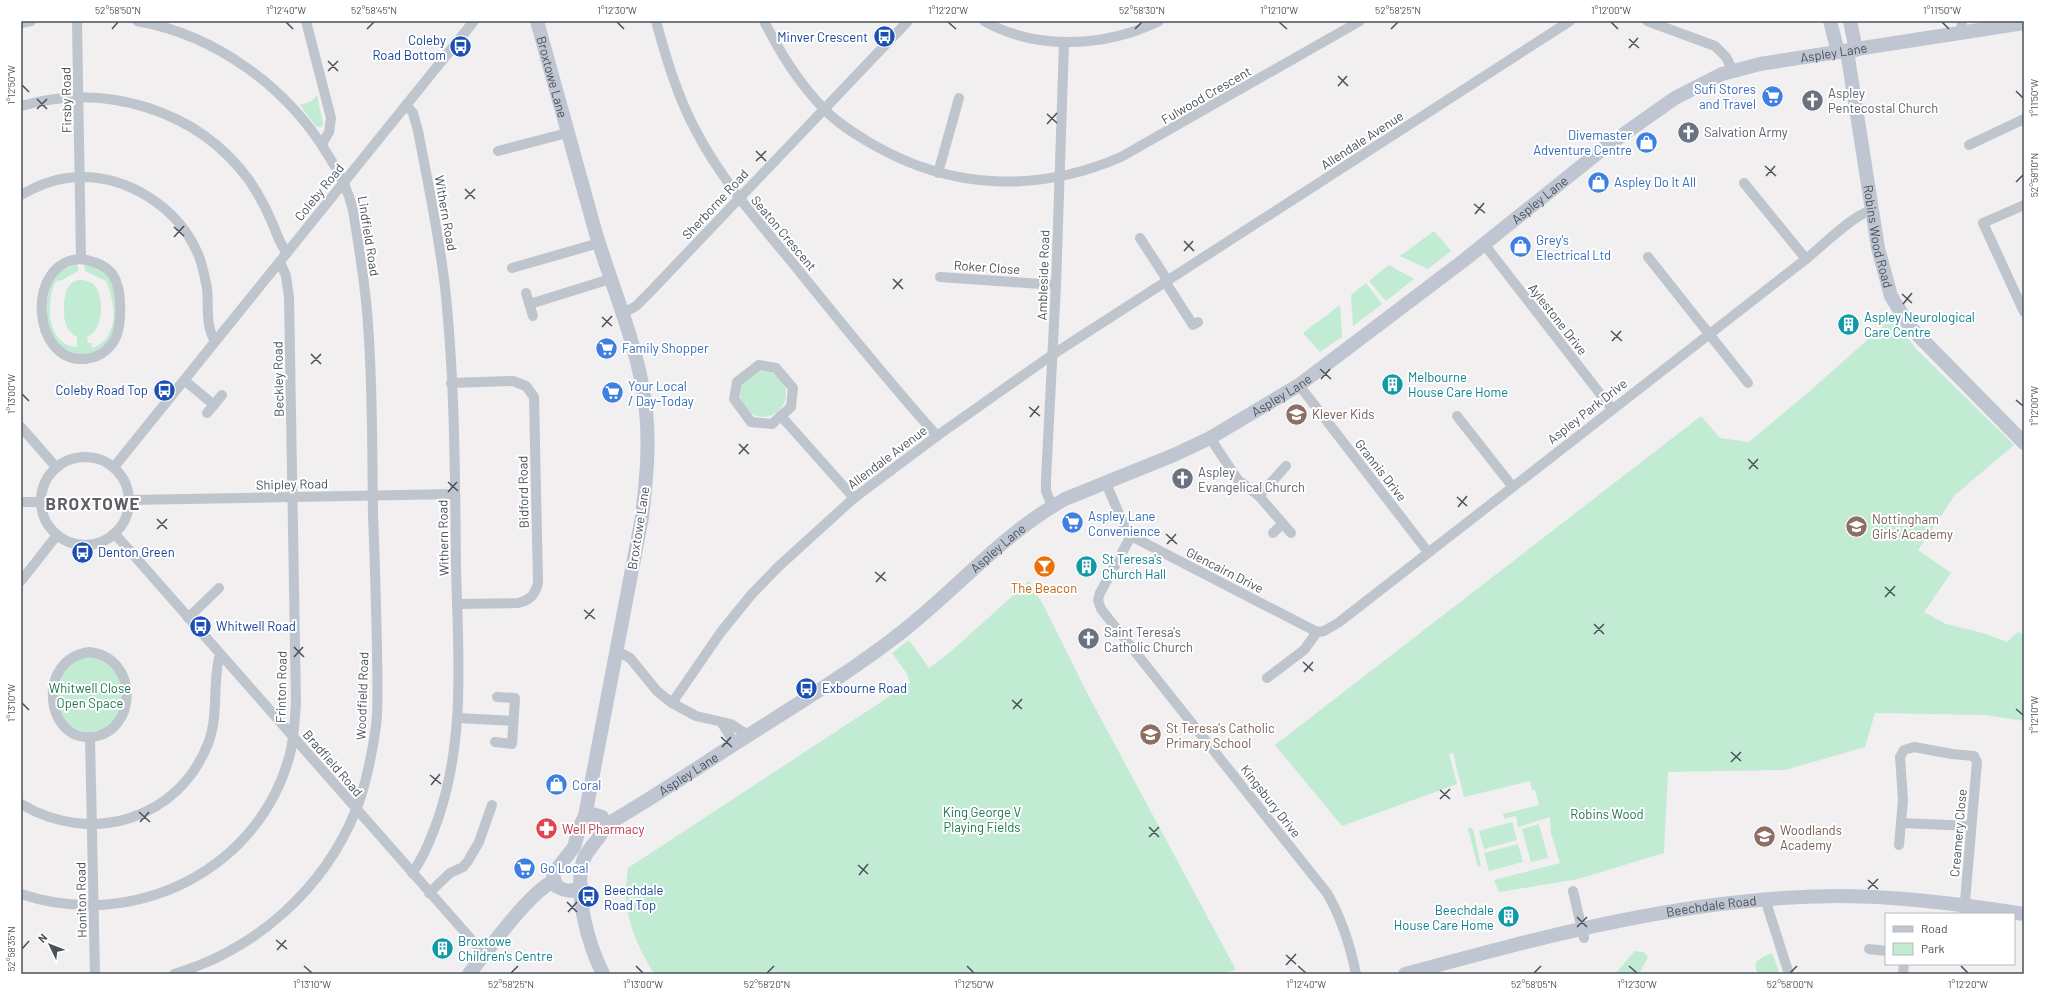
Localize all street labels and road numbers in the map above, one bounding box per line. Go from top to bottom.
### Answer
street label: Broxtowe Lane [533,34,571,120]
street label: Aspley Lane [1799,39,1868,66]
street label: Fulwood Crescent [1158,63,1254,127]
street label: Firsby Road [57,67,75,133]
street label: Allendale Avenue [1318,107,1406,173]
street label: Coleby Road [291,160,347,224]
street label: Sherborne Road [678,166,752,242]
street label: Aspley Lane [1508,172,1571,227]
street label: Withern Road [431,174,461,252]
street label: Robins Wood Road [1860,184,1896,290]
street label: Seaton Crescent [748,192,820,274]
street label: Lindfield Road [355,195,383,277]
street label: Ambleside Road [1033,230,1053,320]
street label: Roker Close [953,257,1021,277]
street label: Aylestone Drive [1525,280,1591,358]
street label: Beckley Road [269,341,287,417]
street label: Aspley Lane [1248,370,1315,420]
street label: Aspley Park Drive [1544,375,1630,447]
street label: Allendale Avenue [844,422,930,492]
street label: Grannis Drive [1352,436,1410,504]
street label: Bidford Road [514,455,532,529]
street label: Shipley Road [256,475,328,493]
street label: Broxtowe Lane [624,485,652,571]
street label: Withern Road [434,500,452,576]
street label: Aspley Lane [967,520,1029,576]
street label: Glencairn Drive [1184,544,1266,596]
street label: Frinton Road [272,651,290,723]
street label: Woodfield Road [352,652,372,740]
street label: Bradfield Road [300,726,366,800]
street label: Aspley Lane [656,749,721,799]
street label: Kingsbury Drive [1238,761,1304,841]
street label: Creamery Close [1946,788,1970,878]
street label: Honiton Road [72,862,90,938]
street label: Beechdale Road [1665,892,1757,920]

